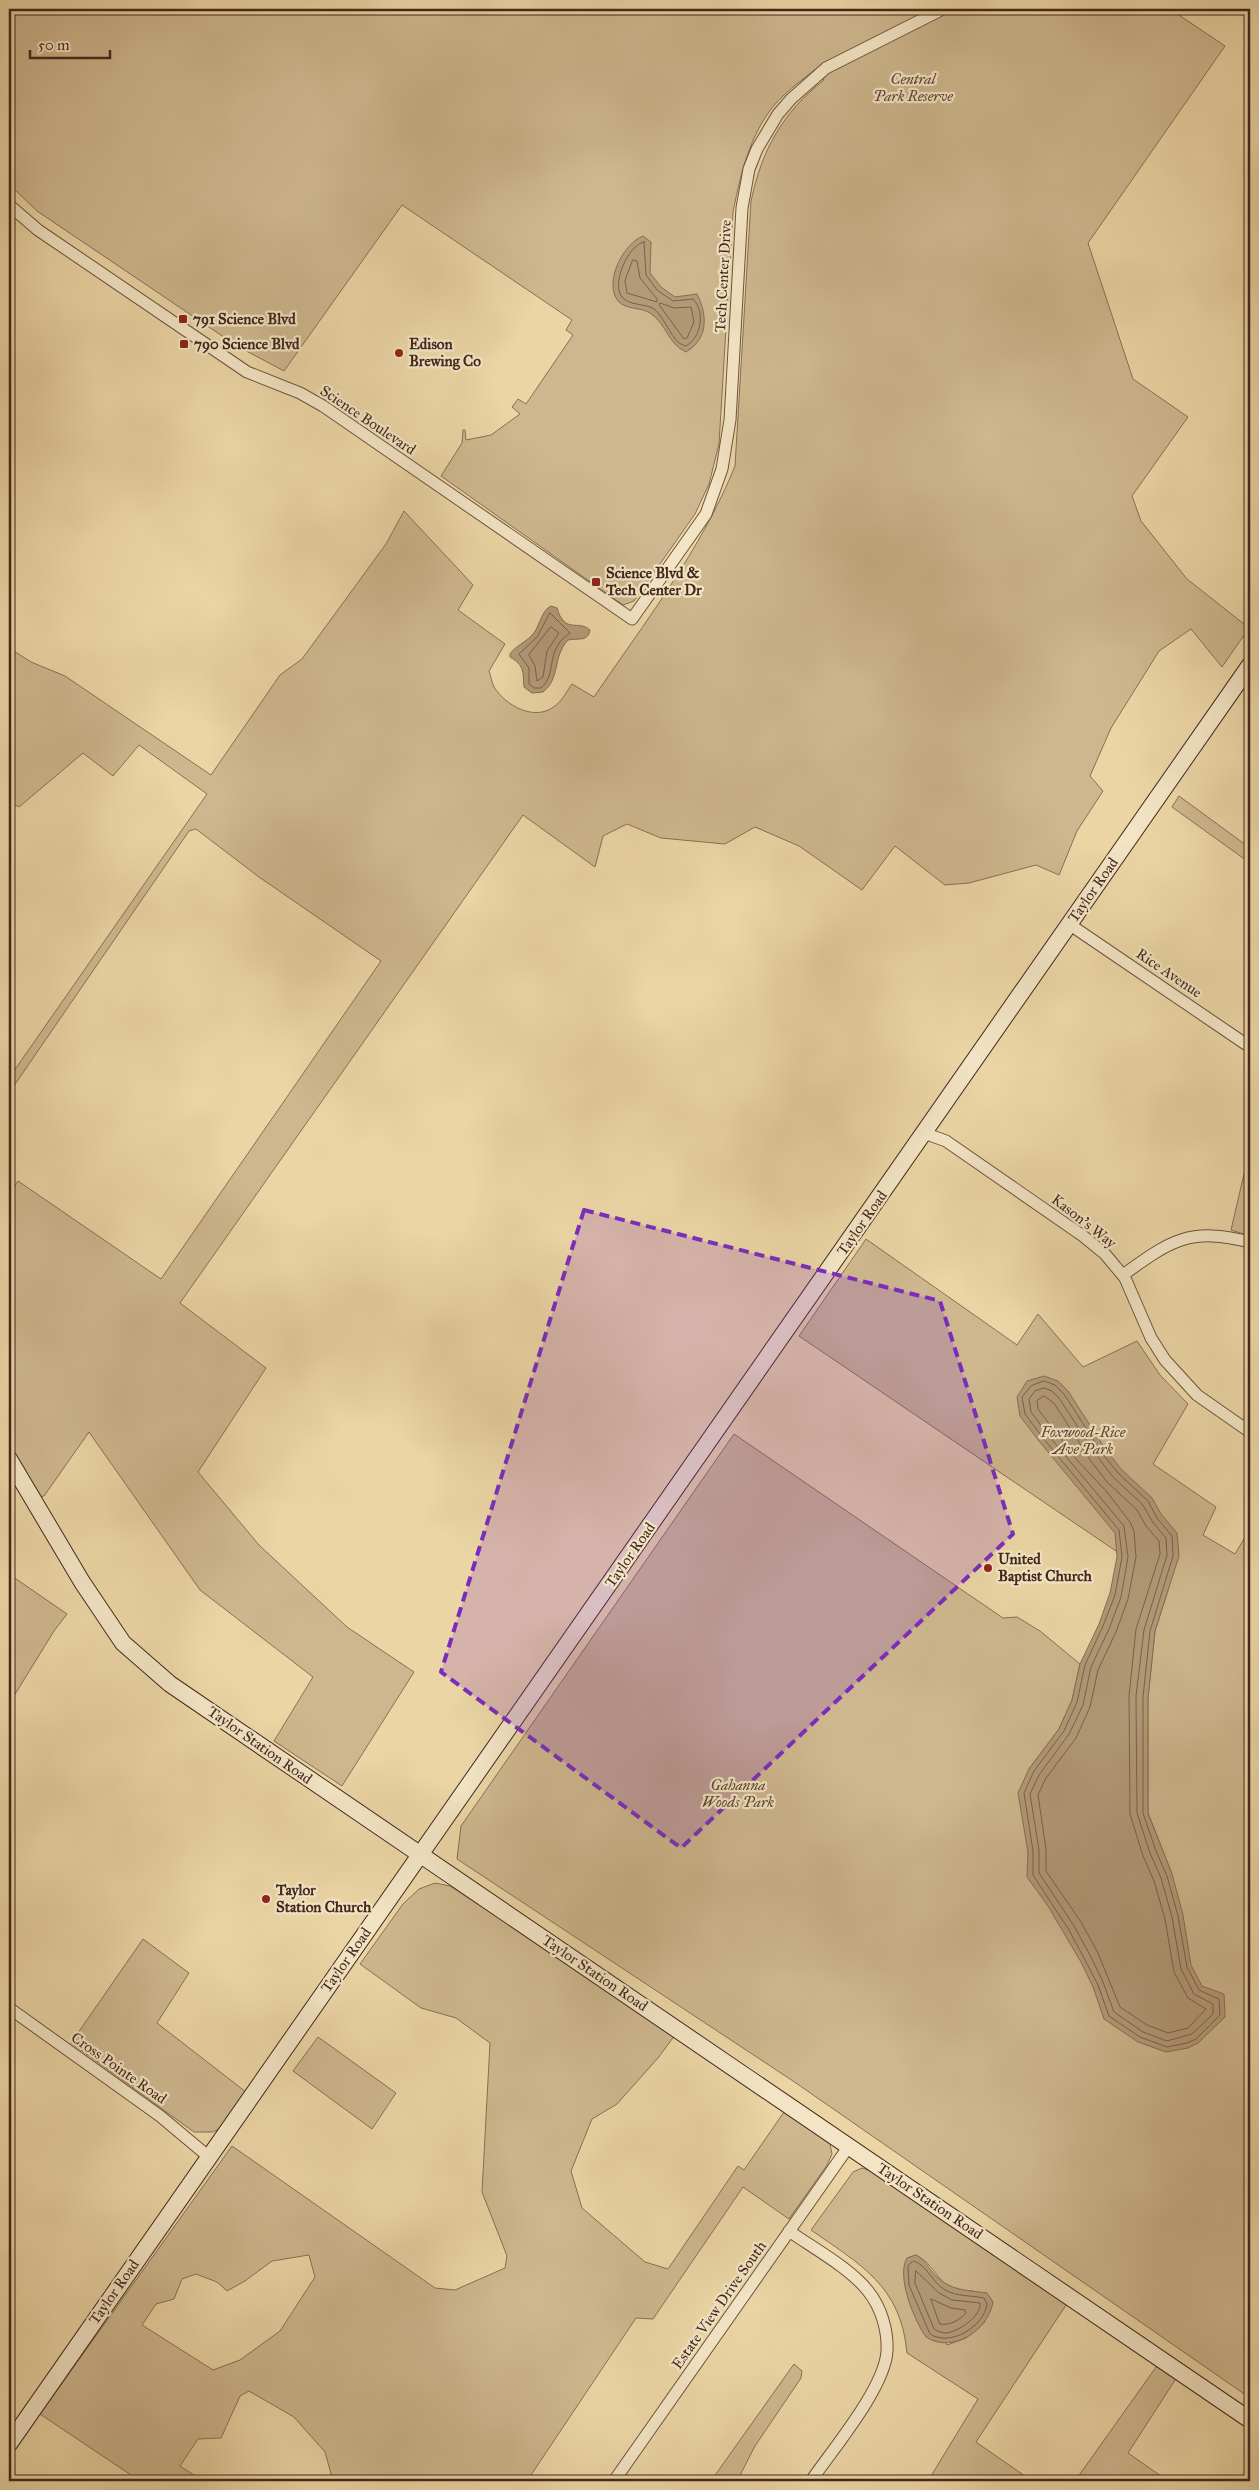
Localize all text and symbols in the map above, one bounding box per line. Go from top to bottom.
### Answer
scale bar [30,28,110,60]
text: 50 m [38,36,70,54]
park label: Central Park Reserve [873,70,953,105]
street label: Tech Center Drive [711,219,735,333]
place label: 791 Science Blvd [193,310,296,329]
marker: 791 Science Blvd [177,313,189,325]
place label: 790 Science Blvd [194,335,300,354]
place label: Edison Brewing Co [409,335,481,371]
marker: 790 Science Blvd [178,338,190,350]
marker: Edison Brewing Co [393,347,405,359]
street label: Science Boulevard [317,381,420,459]
place label: Science Blvd & Tech Center Dr [605,564,702,599]
marker: Science Blvd & Tech Center Dr [590,576,602,588]
street label: Taylor Road [1064,854,1122,926]
street label: Rice Avenue [1133,944,1205,1002]
street label: Taylor Road [833,1187,891,1259]
street label: Kason's Way [1048,1190,1121,1252]
park label: Foxwood-Rice Ave Park [1040,1423,1126,1458]
street label: Taylor Road [601,1519,659,1591]
place label: United Baptist Church [998,1550,1093,1586]
marker: United Baptist Church [982,1562,994,1574]
street label: Taylor Station Road [204,1702,316,1788]
park label: Gahanna Woods Park [702,1776,774,1811]
place label: Taylor Station Church [275,1881,372,1916]
marker: Taylor Station Church [260,1893,272,1905]
street label: Taylor Road [317,1924,375,1996]
street label: Taylor Station Road [539,1931,652,2015]
street label: Cross Pointe Road [68,2028,171,2108]
street label: Taylor Station Road [874,2159,987,2243]
street label: Estate View Drive South [668,2237,770,2373]
street label: Taylor Road [85,2256,143,2328]

